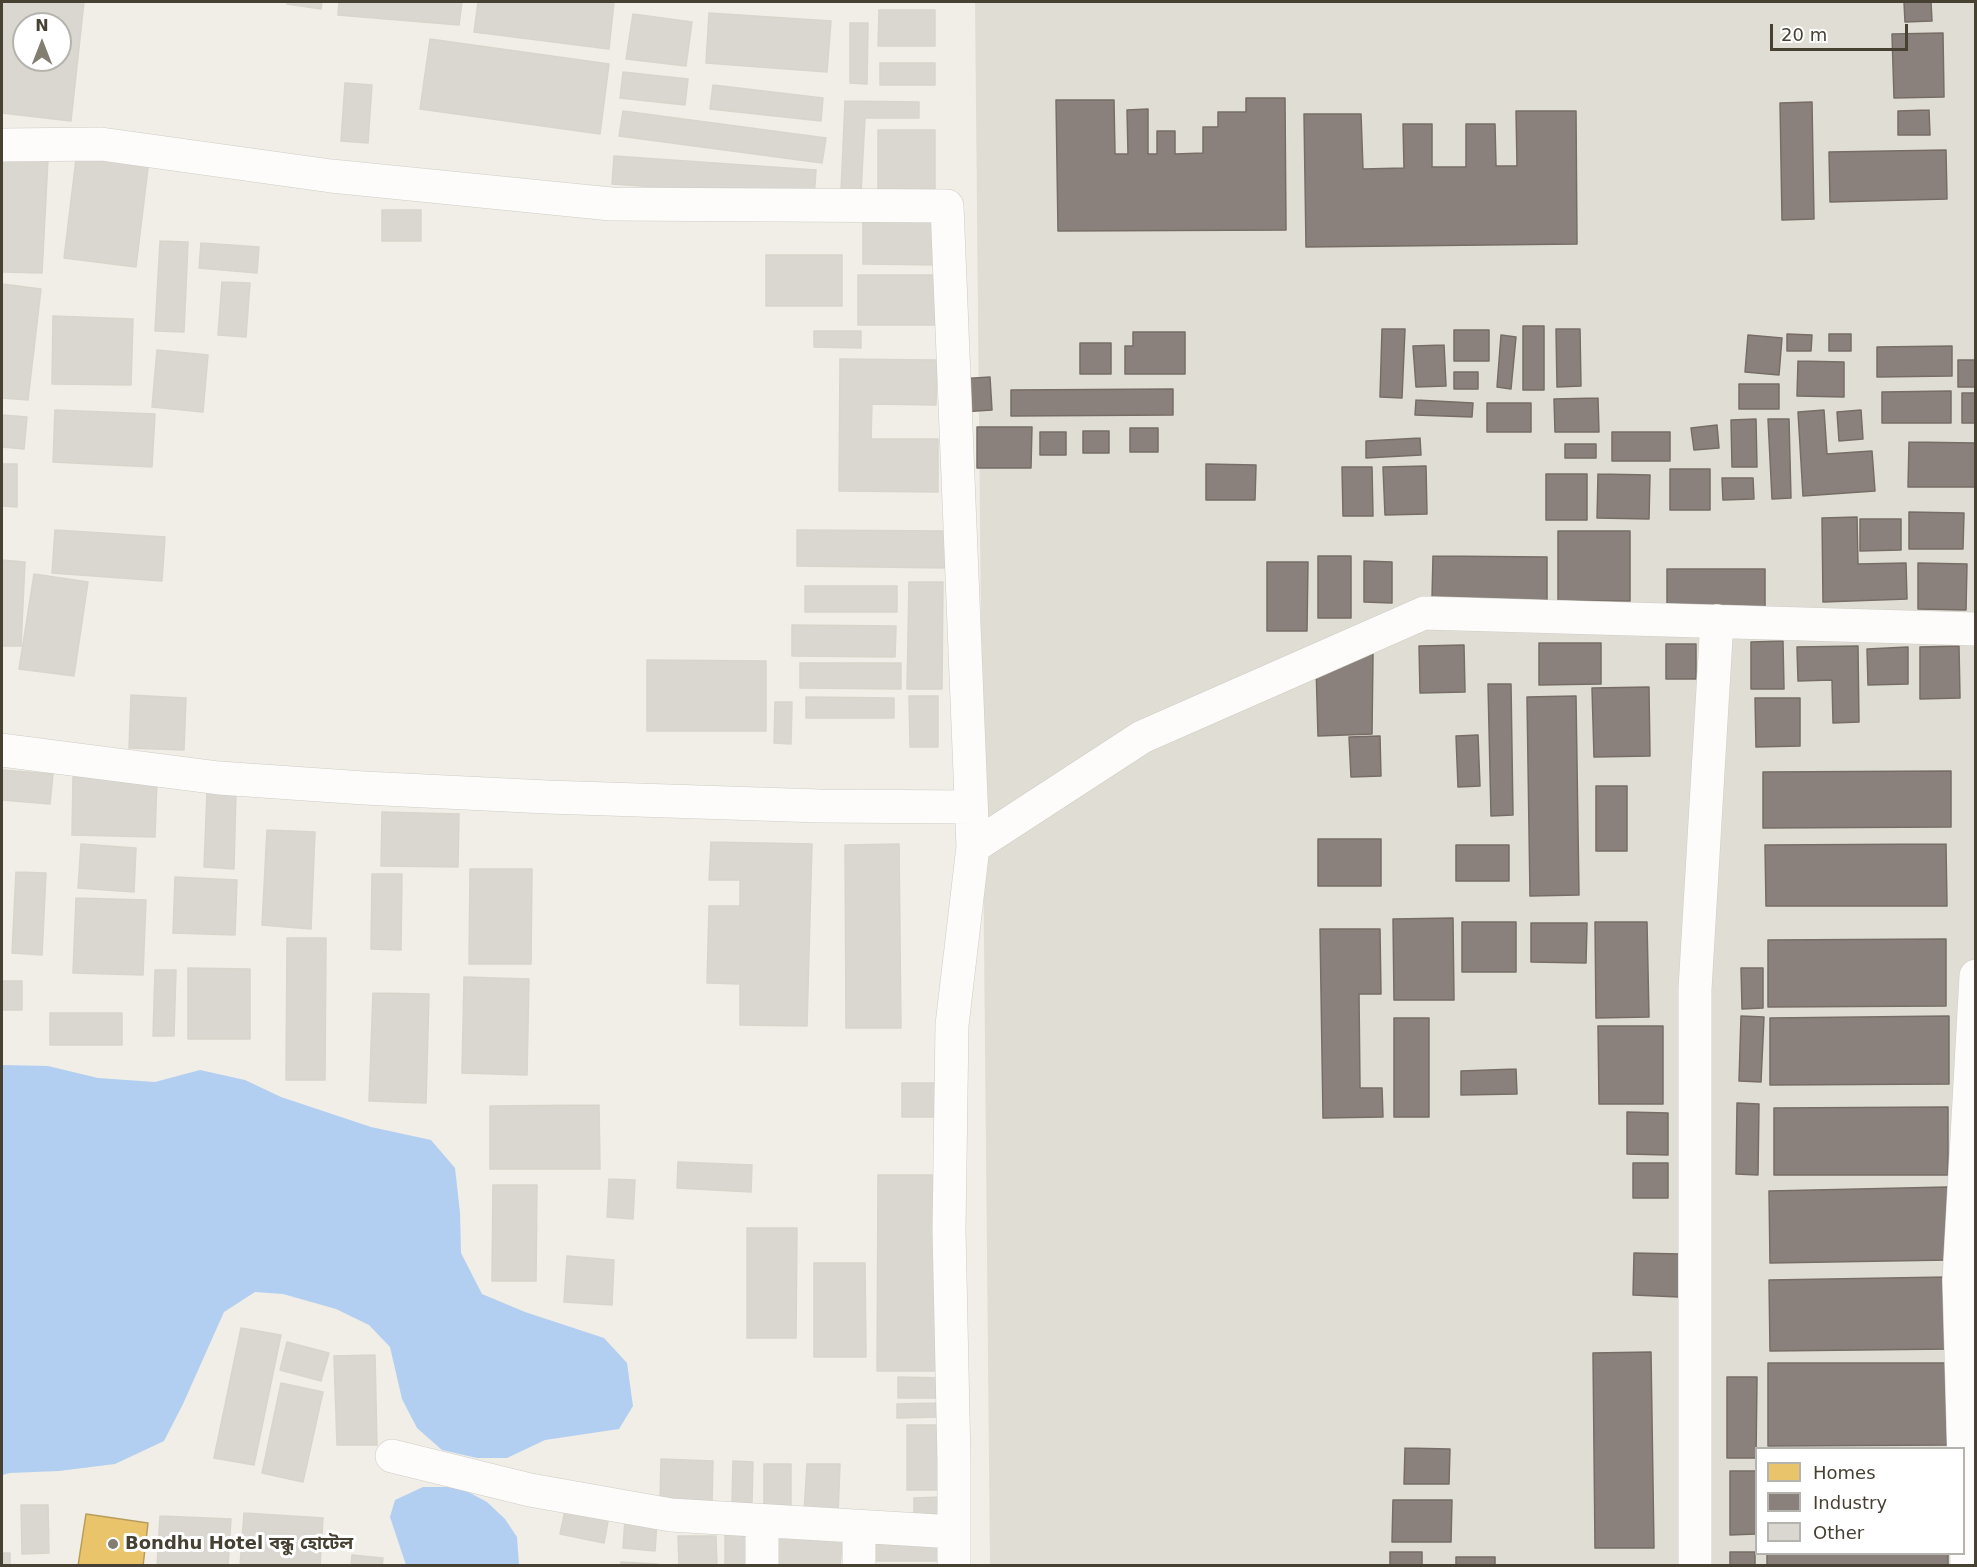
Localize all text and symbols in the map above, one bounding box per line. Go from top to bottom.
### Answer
north arrow [12,12,72,72]
scale bar [1773,12,1911,50]
text: N [35,16,49,35]
text: 20 m [1781,24,1827,45]
legend [1755,1447,1965,1555]
text: Homes [1813,1462,1876,1483]
text: Industry [1813,1492,1887,1513]
text: Other [1813,1522,1864,1543]
place label: Bondhu Hotel বন্ধু হোটেল [125,1533,353,1555]
marker: Bondhu Hotel বন্ধু হোটেল [106,1537,120,1551]

